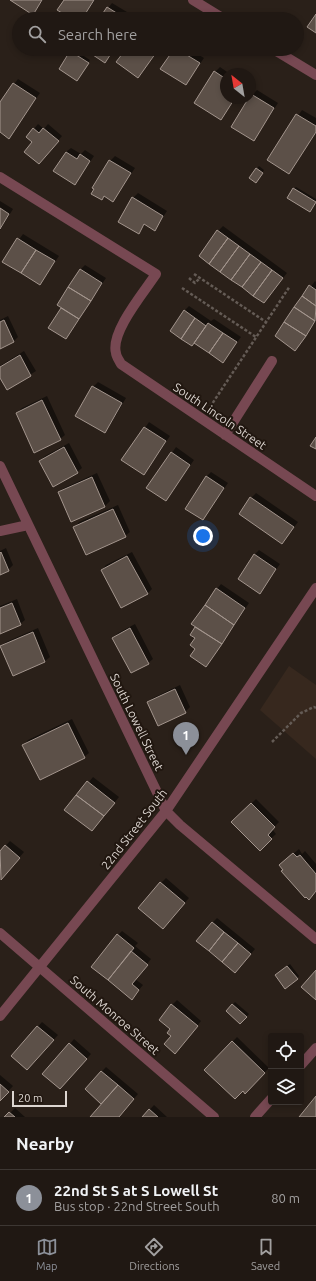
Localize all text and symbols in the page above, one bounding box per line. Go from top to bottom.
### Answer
search box [12,12,304,56]
icon: search [26,23,48,45]
text: Search here [58,26,137,43]
north arrow [220,68,256,104]
street label: South Lincoln Street [171,380,269,452]
your location [193,526,213,546]
street label: South Lowell Street [108,671,166,773]
pin: 1 [173,722,199,755]
street label: 22nd Street South [99,786,169,872]
street label: South Monroe Street [68,973,162,1057]
map controls [268,1033,304,1105]
button: locate [268,1033,304,1069]
button: layers [268,1069,304,1105]
scale bar [12,1089,67,1108]
text: 20 m [18,1092,42,1104]
text: Nearby [16,1134,74,1153]
text: 22nd St S at S Lowell St [54,1182,218,1199]
text: 1 [25,1191,33,1205]
text: 80 m [271,1191,300,1205]
text: Bus stop · 22nd Street South [54,1199,220,1213]
tab: Map [36,1236,58,1272]
tab: Directions [129,1236,179,1272]
tab: Saved [251,1236,280,1272]

